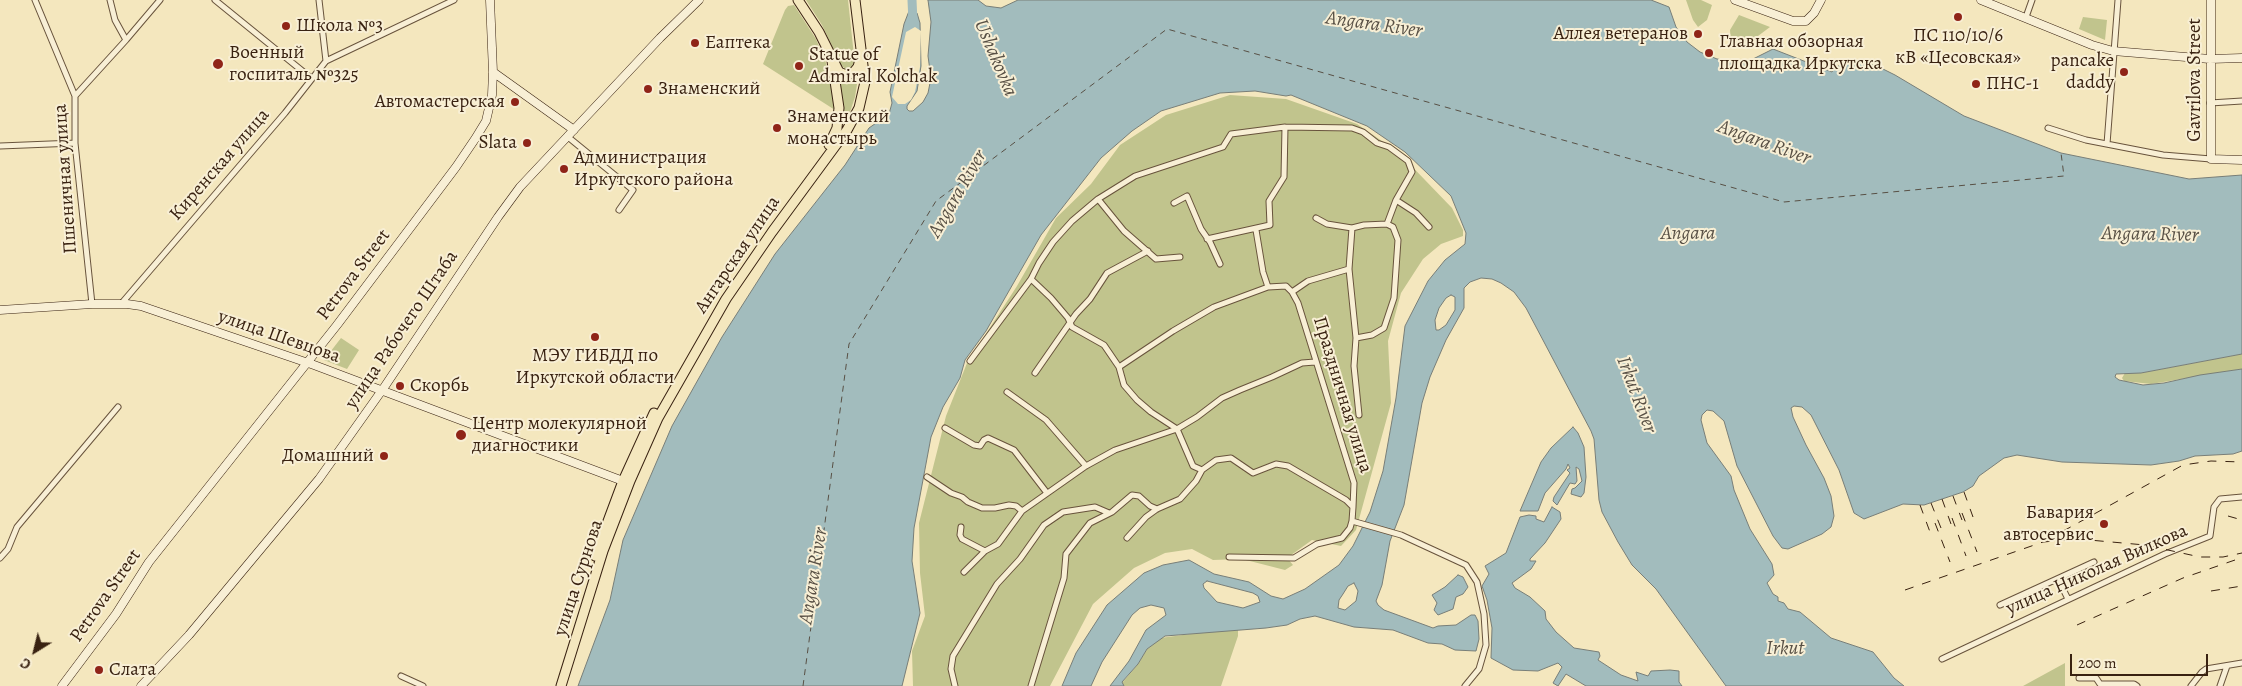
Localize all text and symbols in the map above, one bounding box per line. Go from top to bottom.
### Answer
water label: Angara River [1324,6,1424,44]
marker: ПС 110/10/6 кВ «Цесовская» [1952,11,1964,23]
place label: Школа №3 [296,15,383,37]
water label: Ushakovka [968,16,1022,100]
street label: Gavrilova Street [2184,18,2206,142]
marker: Школа №3 [280,20,292,32]
place label: Аллея ветеранов [1554,23,1688,45]
place label: ПС 110/10/6 кВ «Цесовская» [1895,25,2021,69]
marker: Аллея ветеранов [1692,28,1704,40]
place label: Главная обзорная площадка Иркутска [1719,31,1882,75]
place label: Еаптека [705,32,771,54]
marker: Еаптека [689,37,701,49]
place label: Военный госпиталь №325 [229,42,359,86]
place label: Statue of Admiral Kolchak [809,44,937,88]
marker: Главная обзорная площадка Иркутска [1703,47,1715,59]
place label: pancake daddy [2050,50,2114,94]
marker: Военный госпиталь №325 [211,57,225,71]
marker: Statue of Admiral Kolchak [793,60,805,72]
marker: pancake daddy [2118,66,2130,78]
place label: ПНС-1 [1986,73,2039,95]
place label: Знаменский [658,78,760,100]
marker: ПНС-1 [1970,78,1982,90]
marker: Знаменский [642,83,654,95]
place label: Автомастерская [375,91,505,113]
marker: Автомастерская [509,96,521,108]
street label: Пшеничная улица [49,103,83,255]
street label: Киренская улица [165,104,275,226]
place label: Знаменский монастырь [787,106,889,150]
water label: Angara River [1714,115,1814,171]
marker: Знаменский монастырь [771,122,783,134]
place label: Slata [479,132,517,154]
marker: Slata [521,137,533,149]
water label: Angara River [923,146,993,242]
place label: Администрация Иркутского района [574,147,733,191]
marker: Администрация Иркутского района [558,163,570,175]
street label: Ангарская улица [690,192,786,318]
water label: Angara [1661,222,1715,246]
water label: Angara River [2101,222,2199,248]
street label: Petrova Street [312,225,396,325]
street label: улица Рабочего Штаба [341,247,463,413]
street label: улица Шевцова [215,305,343,369]
street label: Праздничная улица [1307,314,1377,476]
marker: МЭУ ГИБДД по Иркутской области [589,331,601,343]
place label: МЭУ ГИБДД по Иркутской области [515,345,675,389]
water label: Irkut River [1610,353,1662,437]
place label: Скорбь [410,375,469,397]
marker: Скорбь [394,380,406,392]
place label: Центр молекулярной диагностики [472,413,647,457]
marker: Центр молекулярной диагностики [454,428,468,442]
place label: Домашний [282,445,374,467]
marker: Домашний [378,450,390,462]
place label: Бавария автосервис [2003,502,2094,546]
street label: улица Сурнова [549,517,609,639]
marker: Бавария автосервис [2098,518,2110,530]
street label: улица Николая Вилкова [2003,520,2191,620]
water label: Angara River [795,526,833,626]
street label: Petrova Street [66,545,146,647]
north arrow [10,626,60,676]
water label: Irkut [1766,637,1804,661]
scale bar [2072,644,2210,676]
text: С [17,653,35,674]
text: 200 m [2078,653,2117,673]
place label: Слата [109,659,156,681]
marker: Слата [93,664,105,676]

